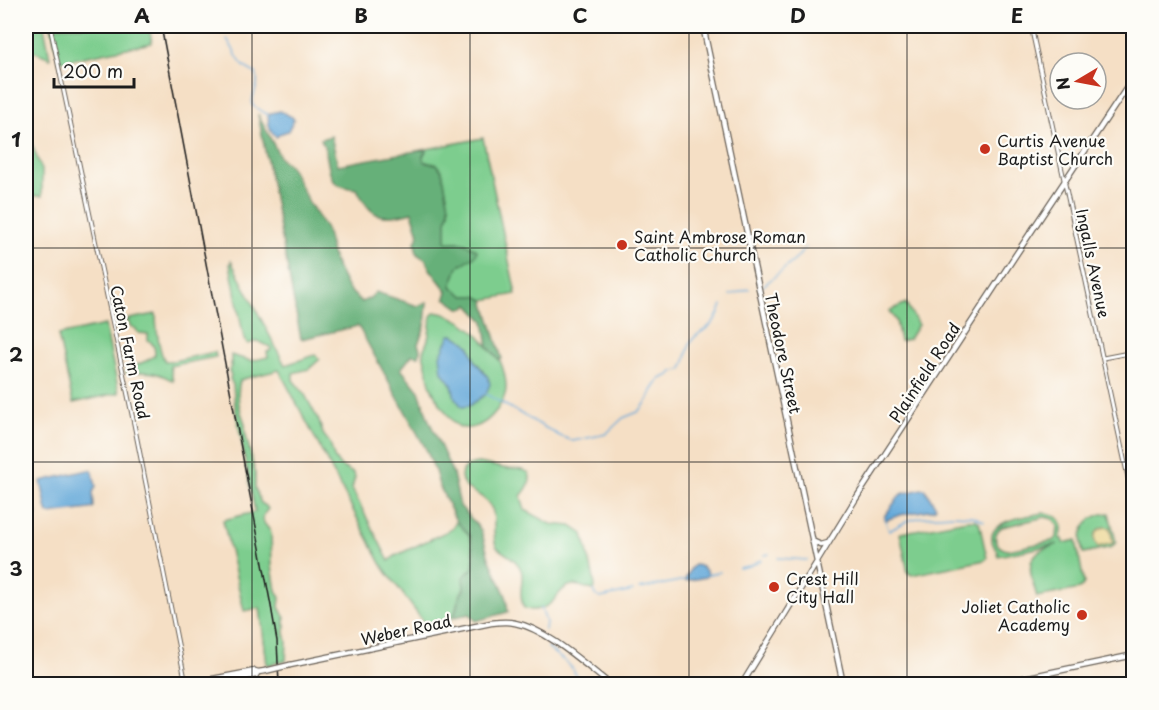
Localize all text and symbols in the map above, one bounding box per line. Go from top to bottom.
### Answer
text: A [134,0,150,30]
text: B [354,0,368,30]
text: C [572,0,588,30]
text: D [790,0,806,30]
text: E [1011,0,1023,30]
scale bar [54,51,134,89]
north arrow [1048,51,1108,111]
text: 200 m [63,57,123,84]
text: N [1049,75,1075,92]
text: 1 [11,124,21,154]
place label: Curtis Avenue Baptist Church [997,128,1113,170]
marker: Curtis Avenue Baptist Church [978,142,992,156]
street label: Ingalls Avenue [1071,206,1117,320]
place label: Saint Ambrose Roman Catholic Church [634,224,806,266]
marker: Saint Ambrose Roman Catholic Church [615,238,629,252]
street label: Caton Farm Road [105,283,157,421]
street label: Theodore Street [759,290,809,416]
street label: Plainfield Road [883,317,965,427]
text: 2 [9,339,23,369]
text: 3 [9,553,23,583]
place label: Crest Hill City Hall [786,566,859,608]
marker: Crest Hill City Hall [767,580,781,594]
place label: Joliet Catholic Academy [961,594,1070,636]
street label: Weber Road [359,608,453,650]
marker: Joliet Catholic Academy [1075,608,1089,622]

